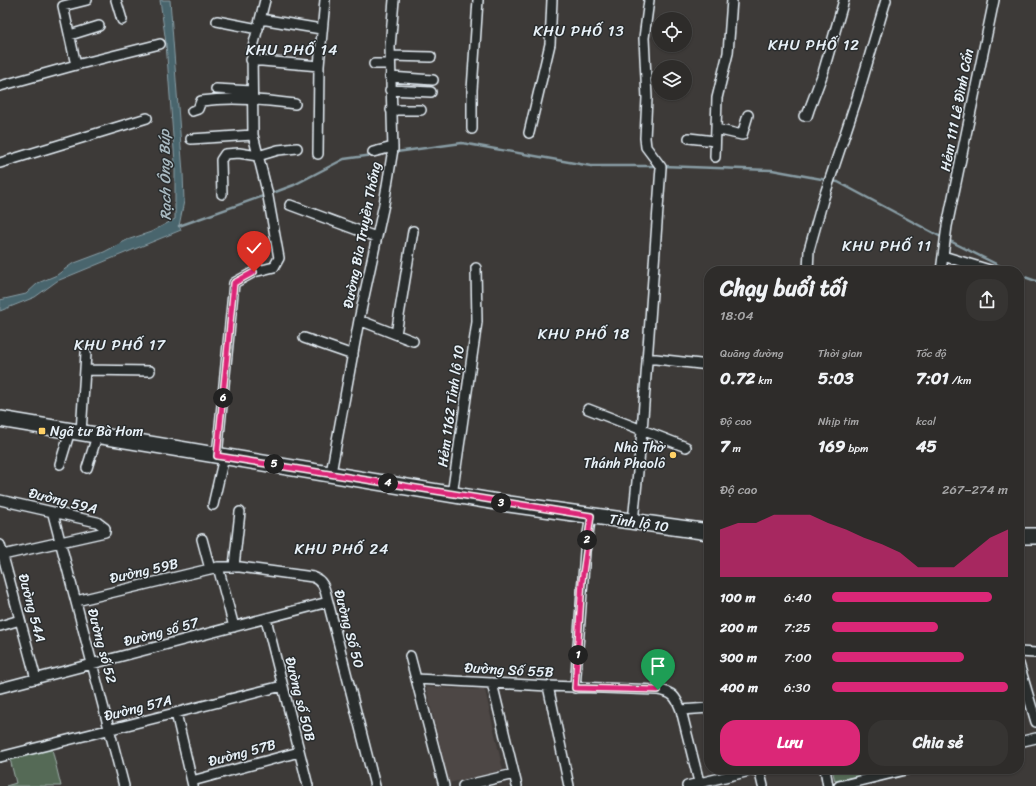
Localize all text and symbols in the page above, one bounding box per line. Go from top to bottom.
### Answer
map controls [652,12,692,100]
button: locate [652,12,692,52]
district label: KHU PHỐ 13 [533,18,625,44]
district label: KHU PHỐ 12 [768,32,860,58]
district label: KHU PHỐ 14 [246,37,338,63]
street label: Hẻm 111 Lê Đình Cẩn [933,46,981,174]
button: layers [652,60,692,100]
water label: Rạch Ông Búp [151,128,179,221]
street label: Đường Bia Truyền Thống [336,160,388,310]
pin [237,231,271,272]
district label: KHU PHỐ 11 [842,233,932,259]
icon: check [243,237,265,259]
text: Chạy buổi tối [720,269,847,308]
button: share [966,279,1008,321]
text: 18:04 [720,304,754,327]
district label: KHU PHỐ 18 [538,321,630,347]
district label: KHU PHỐ 17 [74,332,166,358]
street label: Hẻm 1162 Tỉnh lộ 10 [430,343,472,469]
text: Quãng đường [720,344,784,363]
text: Thời gian [818,344,862,363]
text: Tốc độ [916,344,946,363]
text: 0.72 [720,363,755,393]
text: 5:03 [818,363,854,393]
text: 7:01 [916,363,949,393]
text: km [755,371,773,390]
text: /km [949,371,972,390]
pin: 6 [213,388,233,408]
text: 6 [220,388,226,407]
text: Độ cao [720,412,752,431]
text: Nhịp tim [818,412,859,431]
text: kcal [916,412,936,431]
place label: Ngã tư Bà Hom [50,419,143,444]
marker: Ngã tư Bà Hom [37,426,47,436]
text: 7 [720,431,730,461]
text: 169 [818,431,845,461]
text: 45 [916,431,937,461]
place label: Nhà Thờ Thánh Phaolô [584,435,666,476]
text: m [730,439,741,458]
text: bpm [845,439,869,458]
marker: Nhà Thờ Thánh Phaolô [668,450,678,460]
pin: 5 [264,454,284,474]
text: 5 [271,454,277,473]
pin: 4 [378,473,398,493]
text: 4 [385,473,391,492]
text: Độ cao [720,478,757,501]
text: 267–274 m [942,478,1008,501]
street label: Đường 59A [26,480,100,522]
pin: 3 [491,493,511,513]
text: 3 [498,493,504,512]
street label: Tỉnh lộ 10 [608,506,670,540]
pin: 2 [577,530,597,550]
text: 2 [584,530,590,549]
district label: KHU PHỐ 24 [295,536,389,562]
street label: Đường 59B [107,551,181,591]
street label: Đường 54A [11,571,53,645]
text: 100 m [720,586,755,609]
text: 6:40 [784,586,812,609]
street label: Đường Số 50 [327,587,372,671]
street label: Đường số 52 [80,606,124,686]
street label: Đường số 57 [121,610,202,654]
text: 200 m [720,616,757,639]
text: 7:25 [784,616,811,639]
pin: 1 [568,645,588,665]
text: 1 [576,645,580,664]
text: 300 m [720,646,757,669]
text: 7:00 [784,646,812,669]
pin [641,649,675,690]
street label: Đường số 50B [277,654,323,744]
street label: Đường Số 55B [464,655,554,685]
icon: arrive [647,655,669,677]
text: 400 m [720,676,758,699]
text: 6:30 [784,676,811,699]
street label: Đường 57A [101,687,175,729]
button: Lưu [720,720,860,766]
button: Chia sẻ [868,720,1008,766]
street label: Đường 57B [205,732,279,774]

